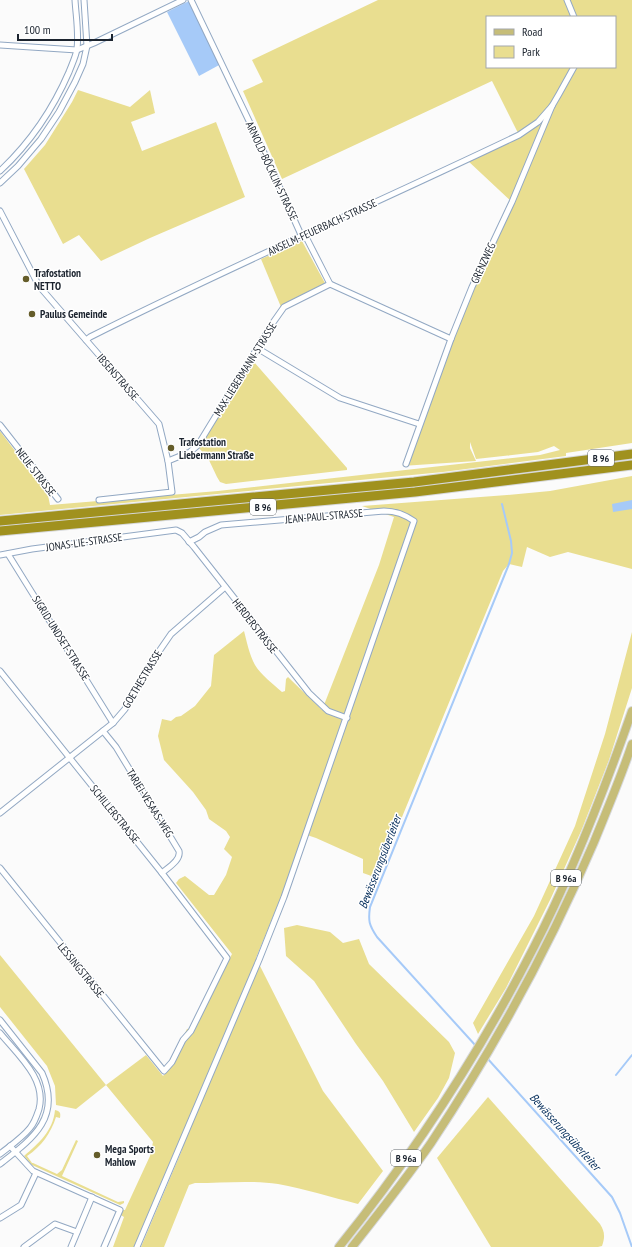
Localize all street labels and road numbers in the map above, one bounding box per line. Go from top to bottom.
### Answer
street label: ARNOLD-BÖCKLIN-STRASSE [243,119,301,223]
street label: ANSELM-FEUERBACH-STRASSE [265,195,379,258]
street label: GRENZWEG [467,240,499,286]
street label: MAX-LIEBERMANN-STRASSE [210,319,280,419]
street label: IBSENSTRASSE [94,351,142,403]
street label: NEUE STRASSE [13,445,59,499]
road number: B 96 [588,450,614,466]
road number: B 96 [250,499,276,515]
street label: JEAN-PAUL-STRASSE [283,506,364,526]
street label: JONAS-LIE-STRASSE [44,530,123,554]
street label: SIGRID-UNDSET-STRASSE [29,593,93,683]
street label: HERDERSTRASSE [229,596,281,656]
street label: GOETHESTRASSE [119,647,165,711]
street label: TARJEI-VESAAS-WEG [123,766,177,840]
street label: SCHILLERSTRASSE [87,782,143,846]
road number: B 96a [551,870,581,886]
street label: LESSINGSTRASSE [55,940,108,1000]
road number: B 96a [391,1150,421,1166]

